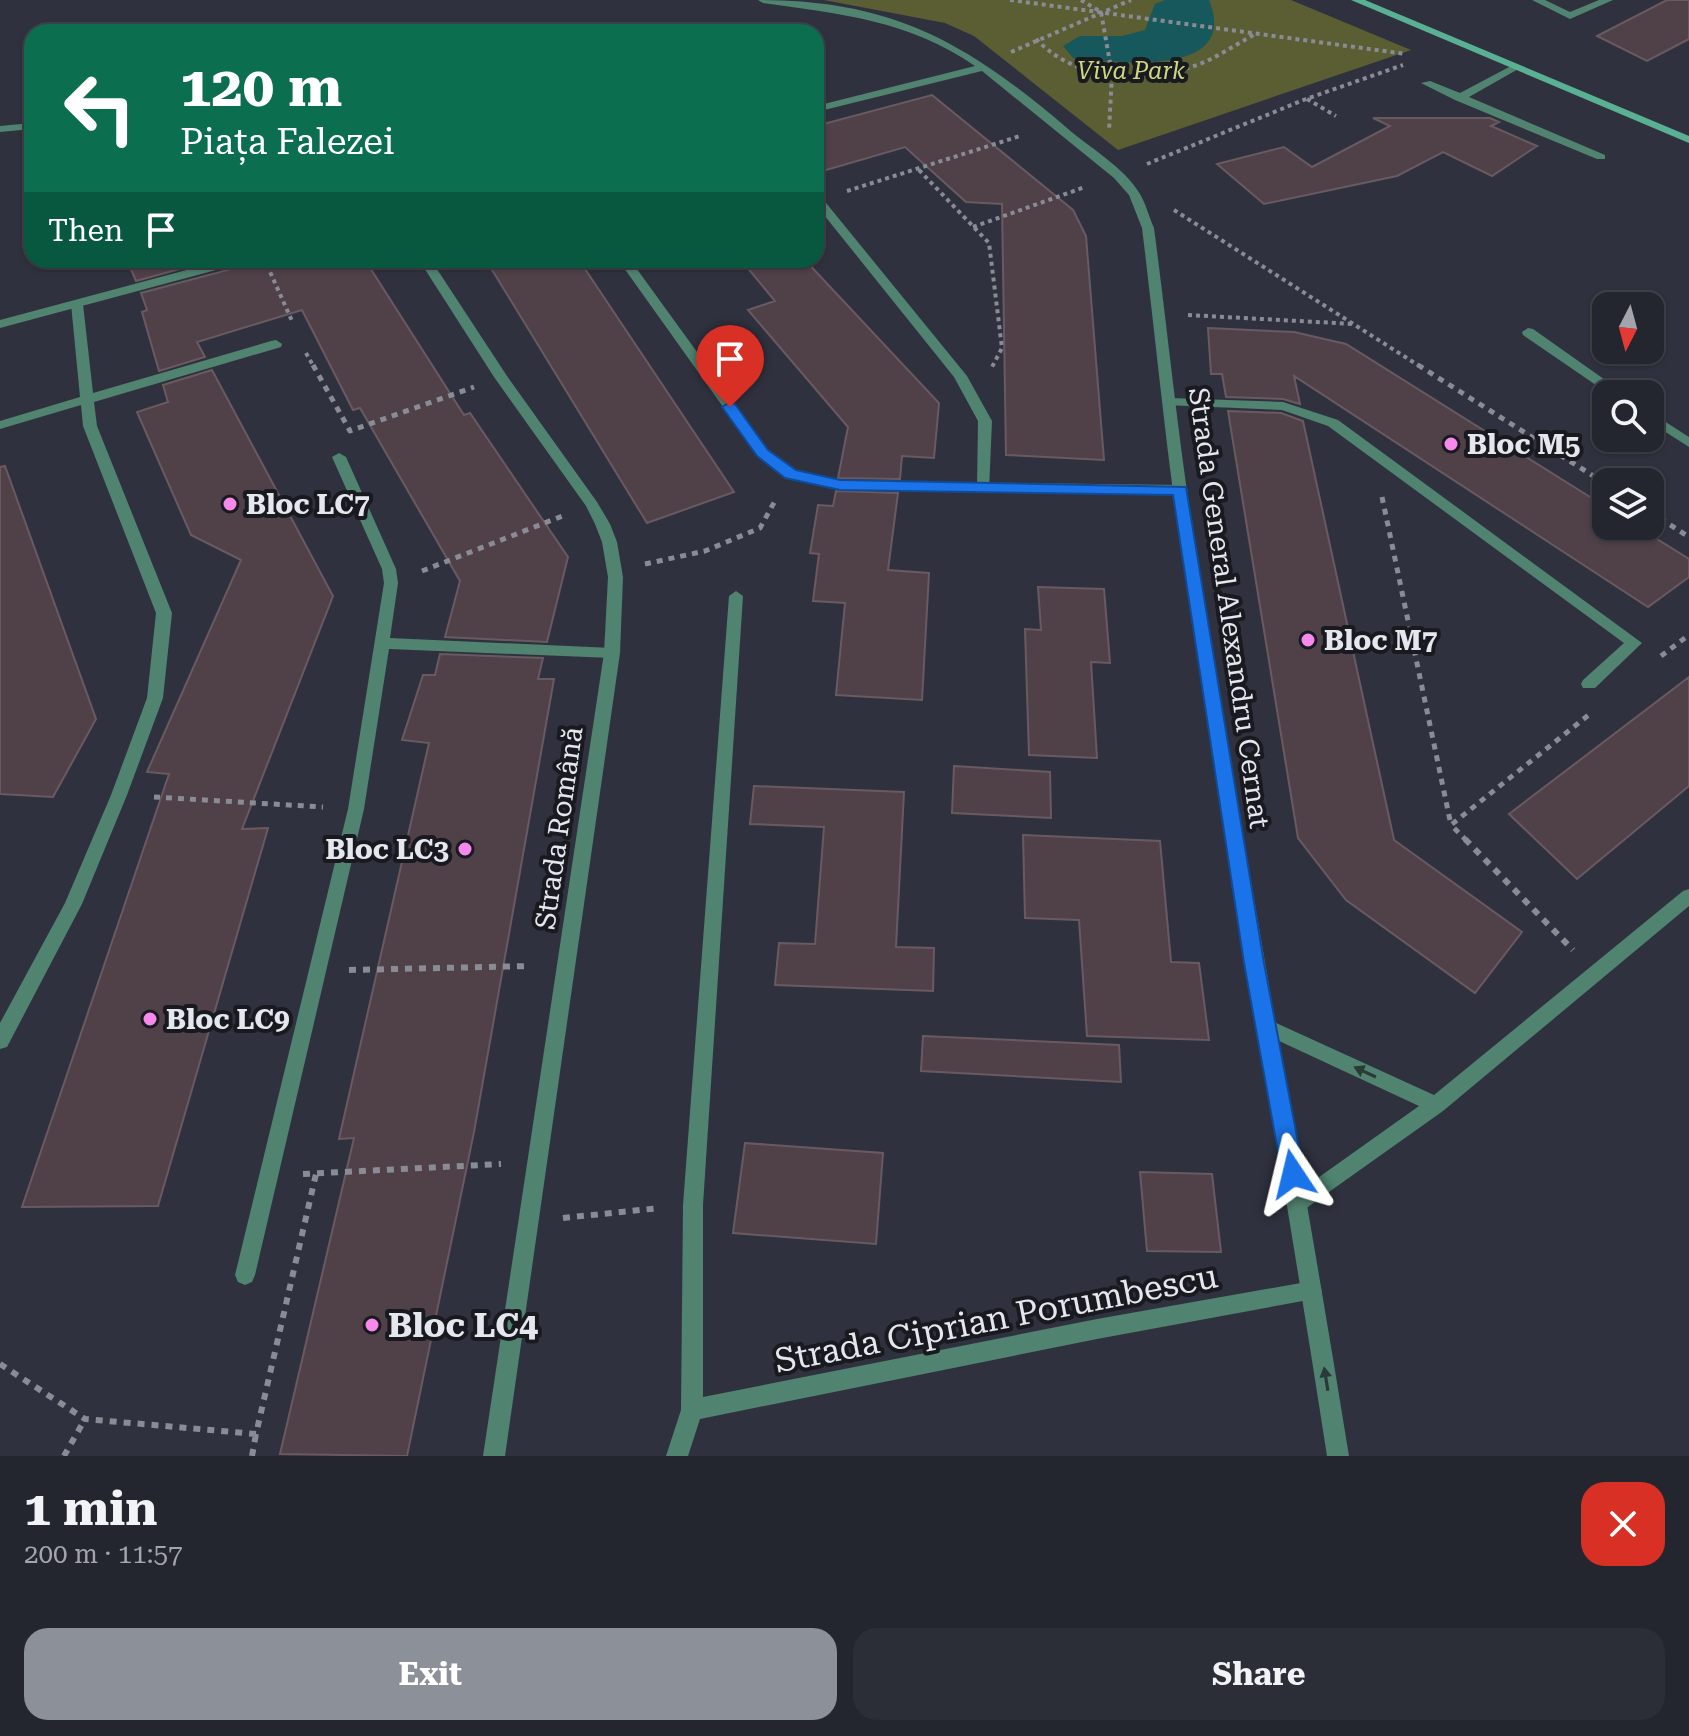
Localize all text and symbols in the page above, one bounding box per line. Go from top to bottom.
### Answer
text: 120 m [180,54,342,120]
icon: left [48,56,152,160]
park label: Viva Park [1077,57,1185,85]
text: Piața Falezei [180,121,395,163]
icon: arrive [139,208,183,252]
text: Then [48,213,123,248]
north arrow [1592,292,1664,364]
map controls [1592,292,1664,540]
pin [696,325,764,407]
icon: arrive [708,337,752,381]
button: search [1592,380,1664,452]
street label: Strada General Alexandru Cernat [1182,385,1276,831]
place label: Bloc M5 [1467,428,1580,461]
marker: Bloc M5 [1442,435,1460,453]
button: layers [1592,468,1664,540]
place label: Bloc LC7 [246,488,370,521]
marker: Bloc LC7 [221,495,239,513]
place label: Bloc M7 [1324,624,1438,657]
marker: Bloc M7 [1299,631,1317,649]
street label: Strada Română [528,725,590,931]
place label: Bloc LC3 [325,833,449,866]
marker: Bloc LC3 [456,840,474,858]
place label: Bloc LC9 [166,1003,290,1036]
marker: Bloc LC9 [141,1010,159,1028]
one-way arrow [1354,1066,1377,1079]
position arrow [1251,1132,1335,1216]
street label: Strada Ciprian Porumbescu [771,1255,1221,1381]
place label: Bloc LC4 [388,1305,538,1345]
marker: Bloc LC4 [363,1316,381,1334]
one-way arrow [1319,1366,1332,1391]
text: 1 min [24,1481,157,1537]
button: close [1581,1482,1665,1566]
text: 200 m · 11:57 [24,1539,183,1569]
button: Exit [24,1628,837,1720]
button: Share [853,1628,1665,1720]

